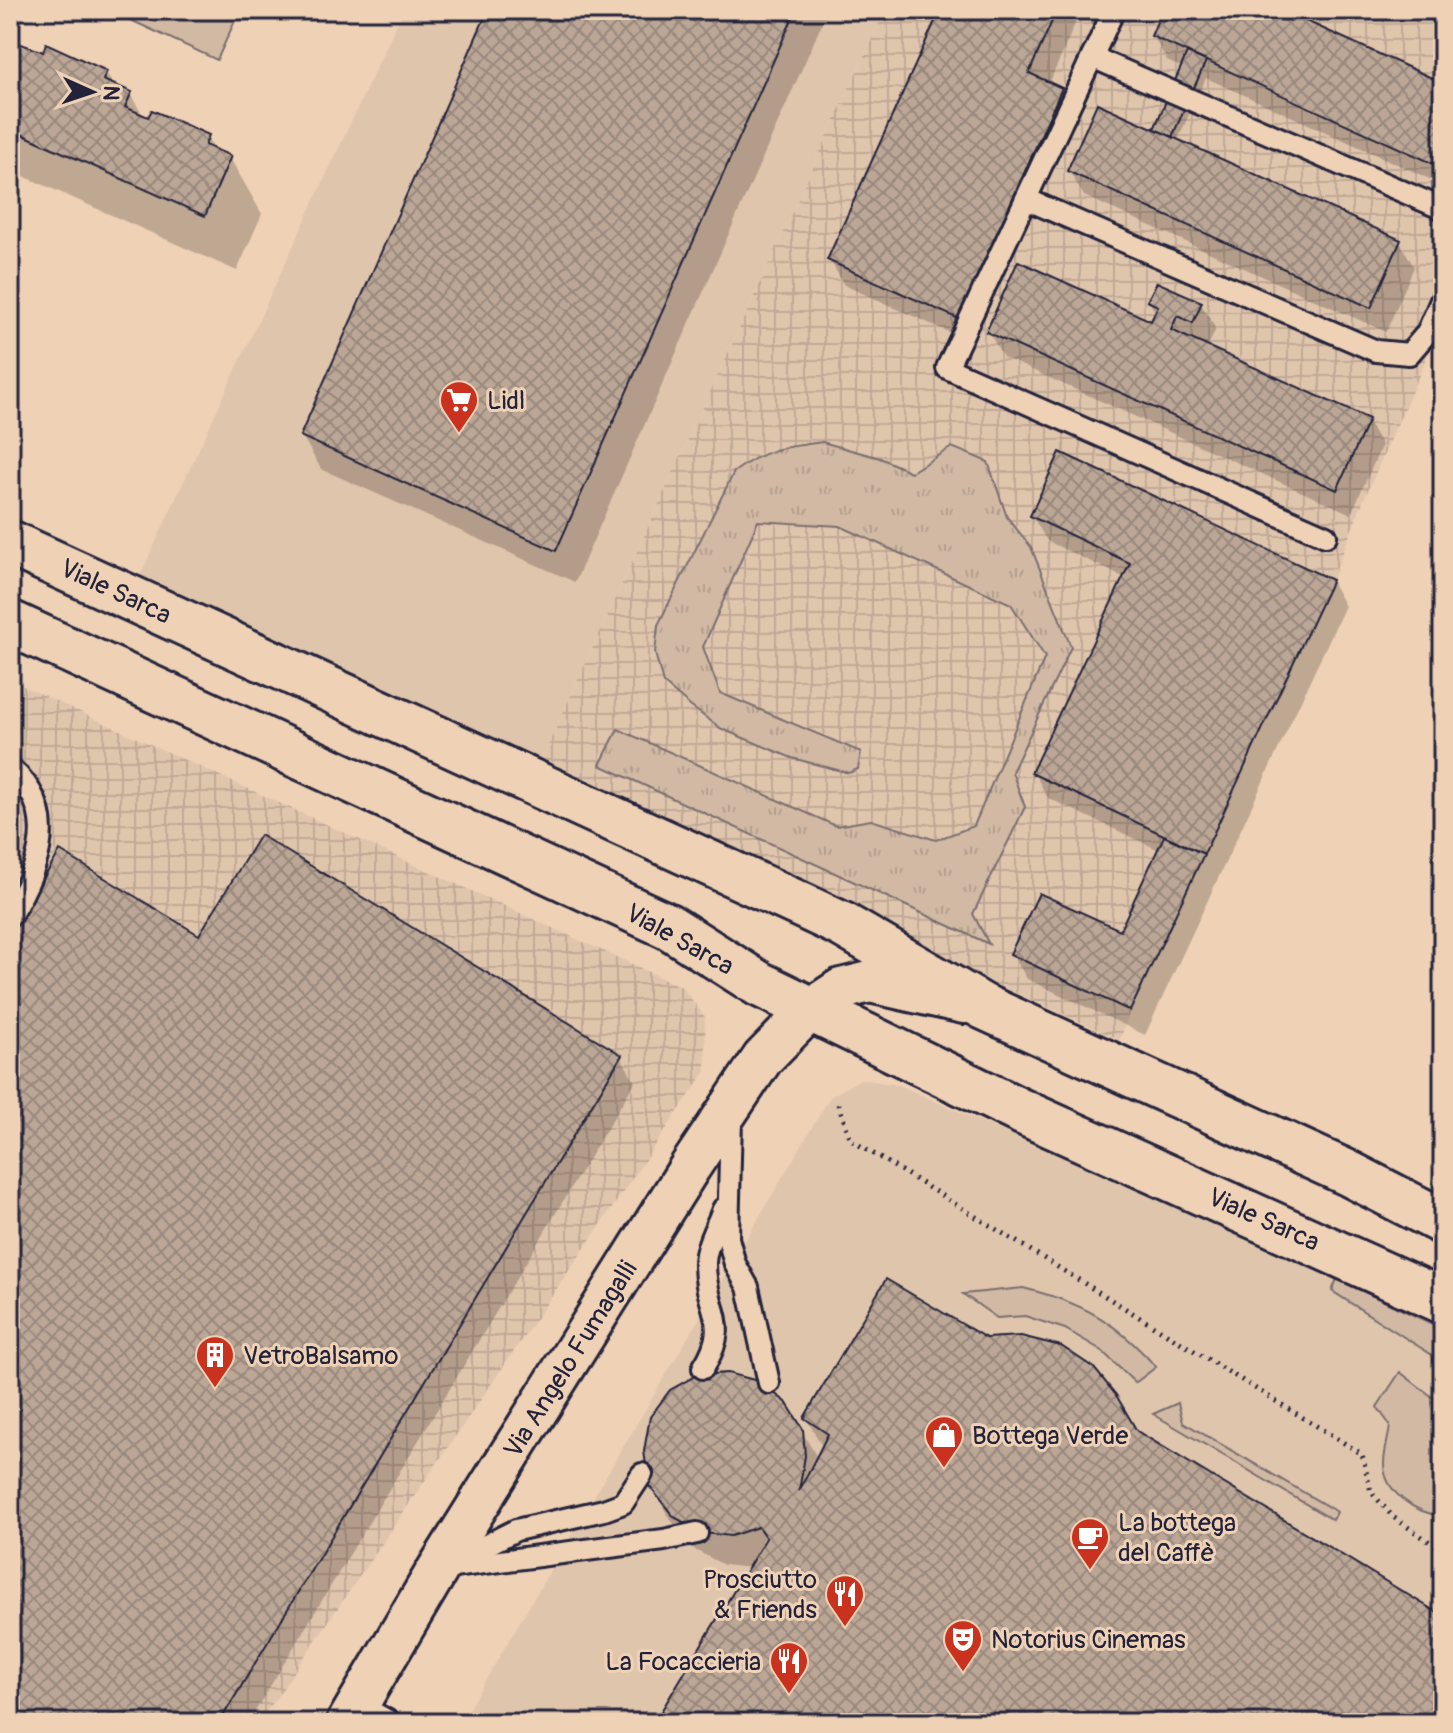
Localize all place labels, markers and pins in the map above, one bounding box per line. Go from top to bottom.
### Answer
supermarket icon: Lidl [438,379,480,434]
place label: Lidl [487,385,525,417]
building icon: VetroBalsamo [194,1334,236,1389]
place label: VetroBalsamo [243,1340,398,1372]
shop icon: Bottega Verde [923,1414,965,1469]
place label: Bottega Verde [972,1420,1128,1452]
place label: La bottega del Caffè [1118,1507,1236,1569]
cafe icon: La bottega del Caffè [1069,1516,1111,1571]
place label: Prosciutto & Friends [703,1564,817,1626]
restaurant icon: Prosciutto & Friends [824,1573,866,1628]
theatre icon: Notorius Cinemas [942,1618,984,1673]
place label: Notorius Cinemas [991,1624,1186,1656]
restaurant icon: La Focaccieria [768,1640,810,1695]
place label: La Focaccieria [605,1646,761,1678]

